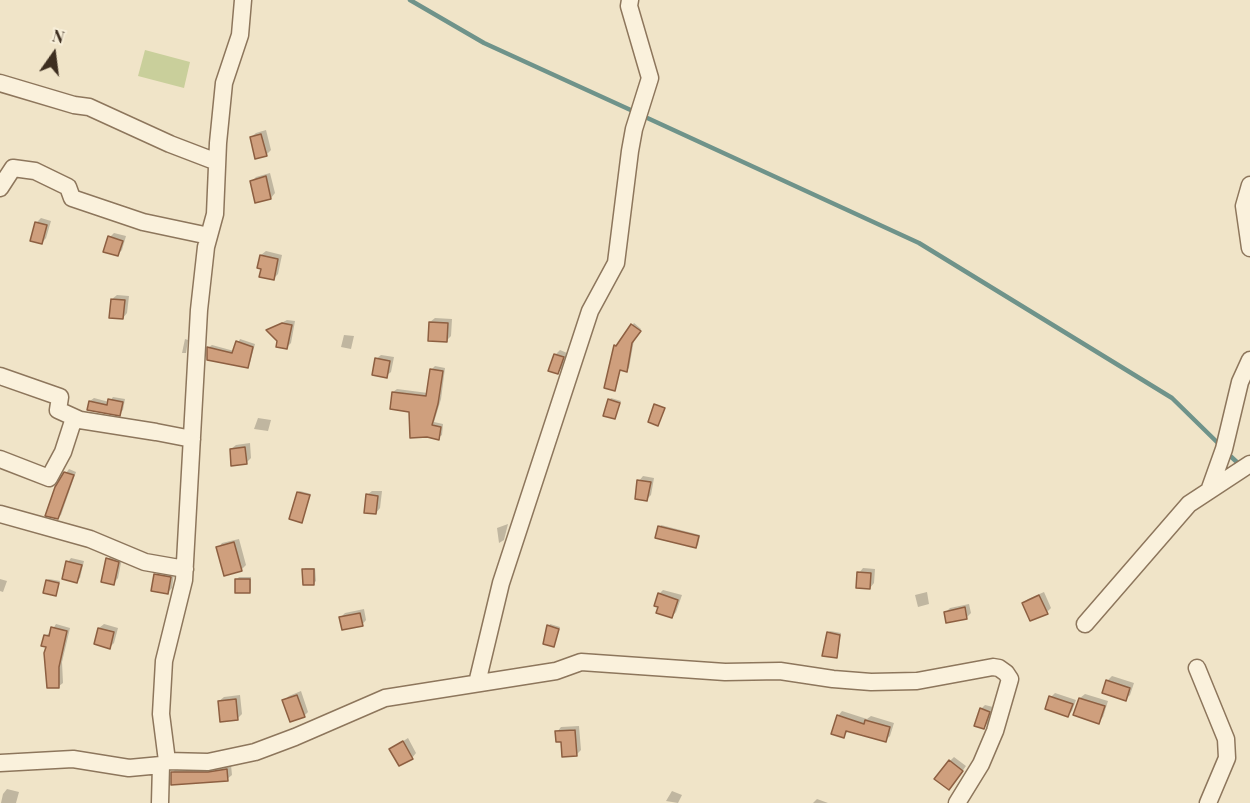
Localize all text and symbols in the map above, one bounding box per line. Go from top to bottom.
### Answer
north arrow [24,24,84,84]
text: N [50,24,67,48]

